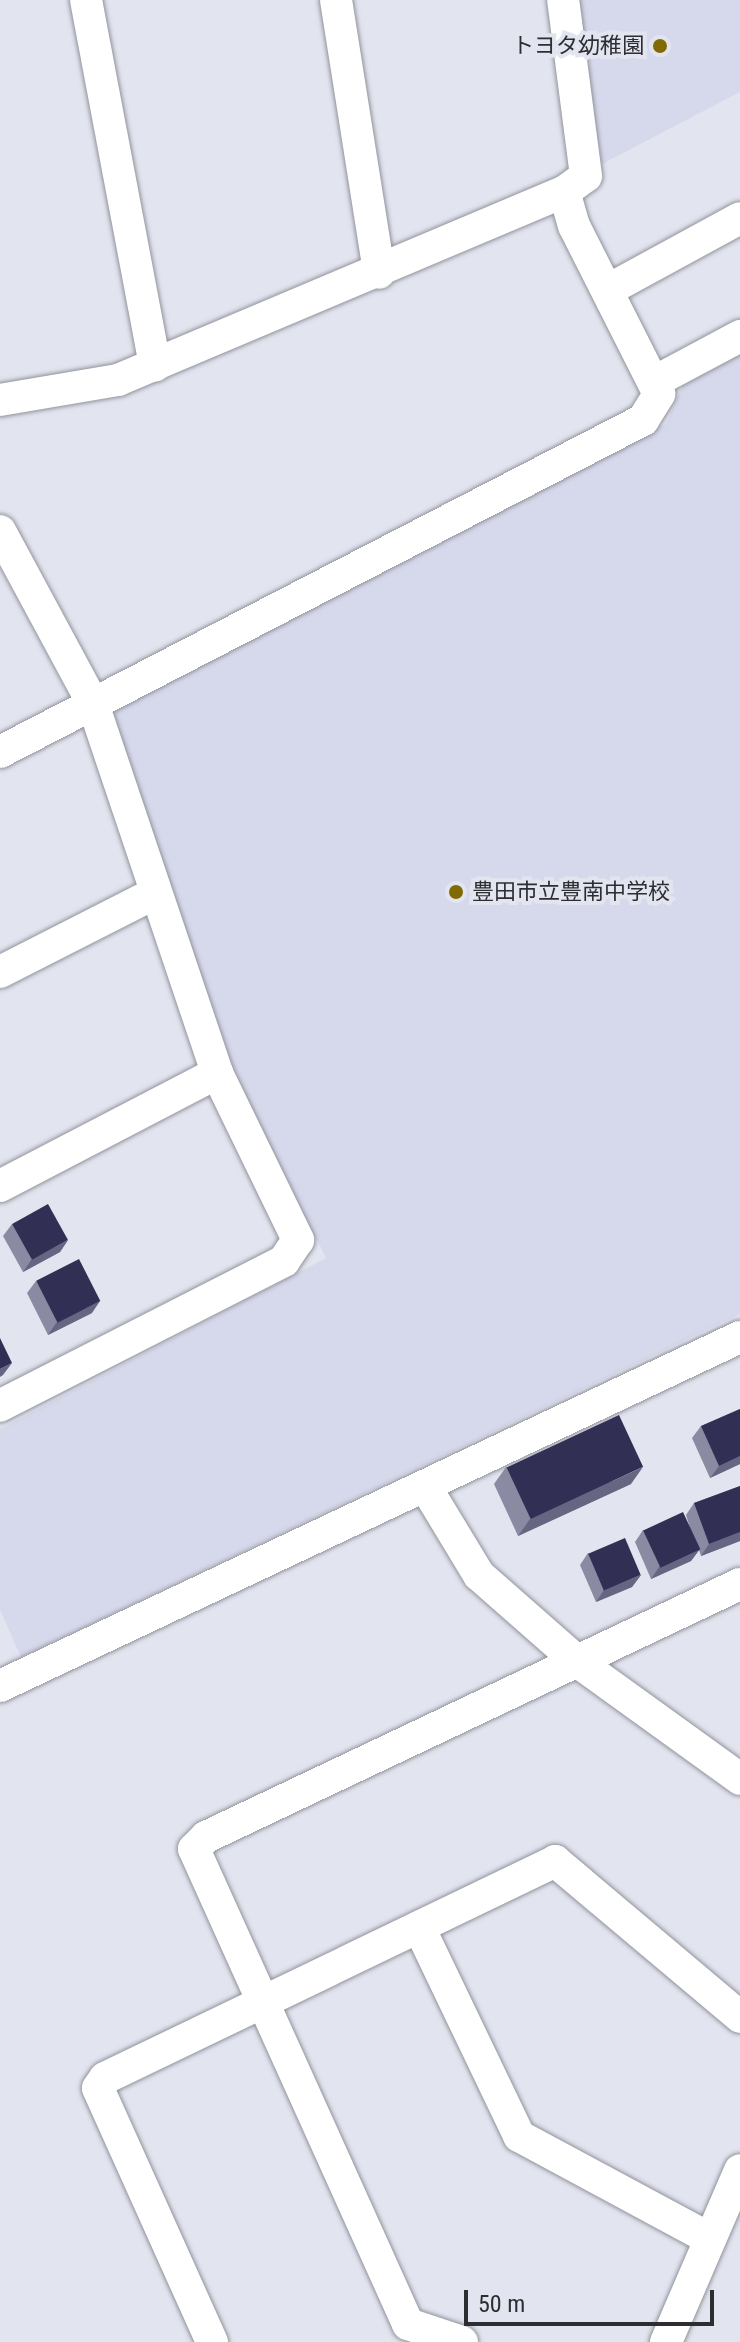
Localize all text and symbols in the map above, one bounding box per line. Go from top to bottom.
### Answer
place label: トヨタ幼稚園 [512,33,644,59]
marker: トヨタ幼稚園 [651,37,669,55]
place label: 豊田市立豊南中学校 [472,879,670,905]
marker: 豊田市立豊南中学校 [447,883,465,901]
scale bar [468,2274,718,2324]
text: 50 m [478,2290,525,2318]

